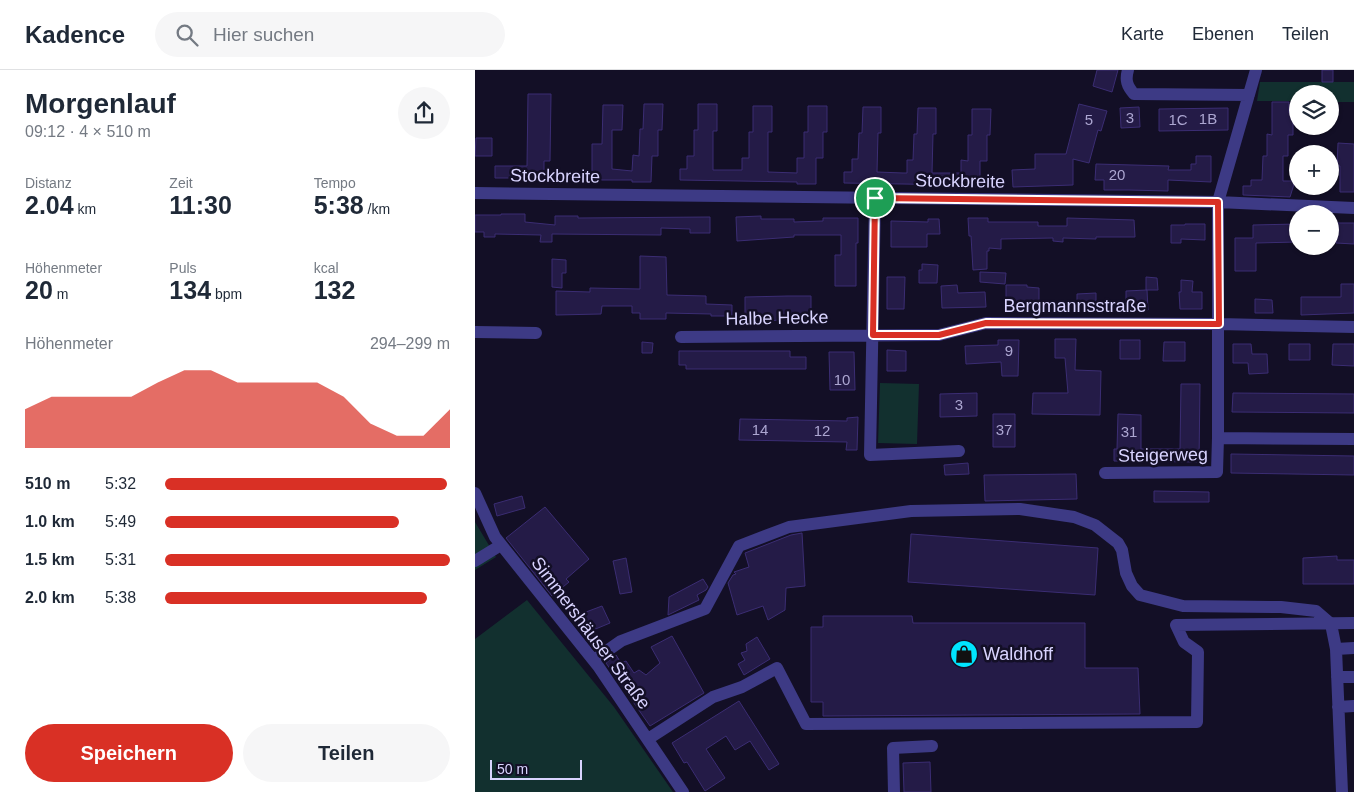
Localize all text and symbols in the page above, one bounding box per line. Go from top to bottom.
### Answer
search box [155,12,505,57]
text: Kadence [25,21,125,48]
icon: search [173,21,201,49]
text: Hier suchen [213,24,314,45]
text: Karte [1121,24,1164,44]
text: Ebenen [1192,24,1254,44]
text: Teilen [1282,24,1329,44]
map controls [1289,85,1339,255]
button: layers [1289,85,1339,135]
button: share [398,87,450,139]
text: Morgenlauf [25,88,176,119]
house number: 3 [1126,109,1134,126]
house number: 1B [1199,110,1217,127]
house number: 5 [1085,111,1093,128]
house number: 1C [1168,111,1188,128]
text: 09:12 · 4 × 510 m [25,123,151,140]
button: + [1289,145,1339,195]
street label: Stockbreite [510,165,600,187]
house number: 20 [1109,166,1125,183]
street label: Stockbreite [915,170,1005,192]
text: Distanz [25,175,72,191]
text: Zeit [169,175,193,191]
text: Tempo [314,175,356,191]
pin [854,177,896,219]
icon: arrive [861,184,889,212]
text: 2.04 [25,191,74,219]
text: 11:30 [169,191,232,219]
text: 5:38 [314,191,364,219]
text: km [74,201,96,217]
text: /km [364,201,390,217]
button: − [1289,205,1339,255]
text: Höhenmeter [25,260,102,276]
text: Puls [169,260,197,276]
text: kcal [314,260,339,276]
text: 20 [25,276,53,304]
text: 134 [169,276,211,304]
text: 132 [314,276,355,304]
text: m [53,286,68,302]
text: bpm [211,286,242,302]
street label: Bergmannsstraße [1003,296,1147,316]
street label: Halbe Hecke [725,307,829,329]
text: Höhenmeter [25,335,113,352]
text: 294–299 m [370,335,450,352]
house number: 9 [1005,342,1013,359]
house number: 10 [834,371,850,388]
house number: 3 [955,396,963,413]
house number: 14 [752,421,768,438]
house number: 37 [996,421,1012,438]
house number: 12 [814,422,830,439]
house number: 31 [1121,423,1137,440]
street label: Steigerweg [1118,444,1208,466]
text: 510 m [25,475,70,492]
text: 5:32 [105,475,136,492]
text: 1.0 km [25,513,75,530]
text: 5:49 [105,513,136,530]
text: 1.5 km [25,551,75,568]
text: 5:31 [105,551,136,568]
street label: Simmershäuser Straße [527,553,655,713]
text: 2.0 km [25,589,75,606]
text: 5:38 [105,589,136,606]
shop icon: Waldhoff [949,639,979,669]
place label: Waldhoff [983,644,1054,664]
button: Speichern [25,724,233,782]
button: Teilen [243,724,450,782]
scale bar [490,757,583,780]
text: 50 m [497,761,528,777]

